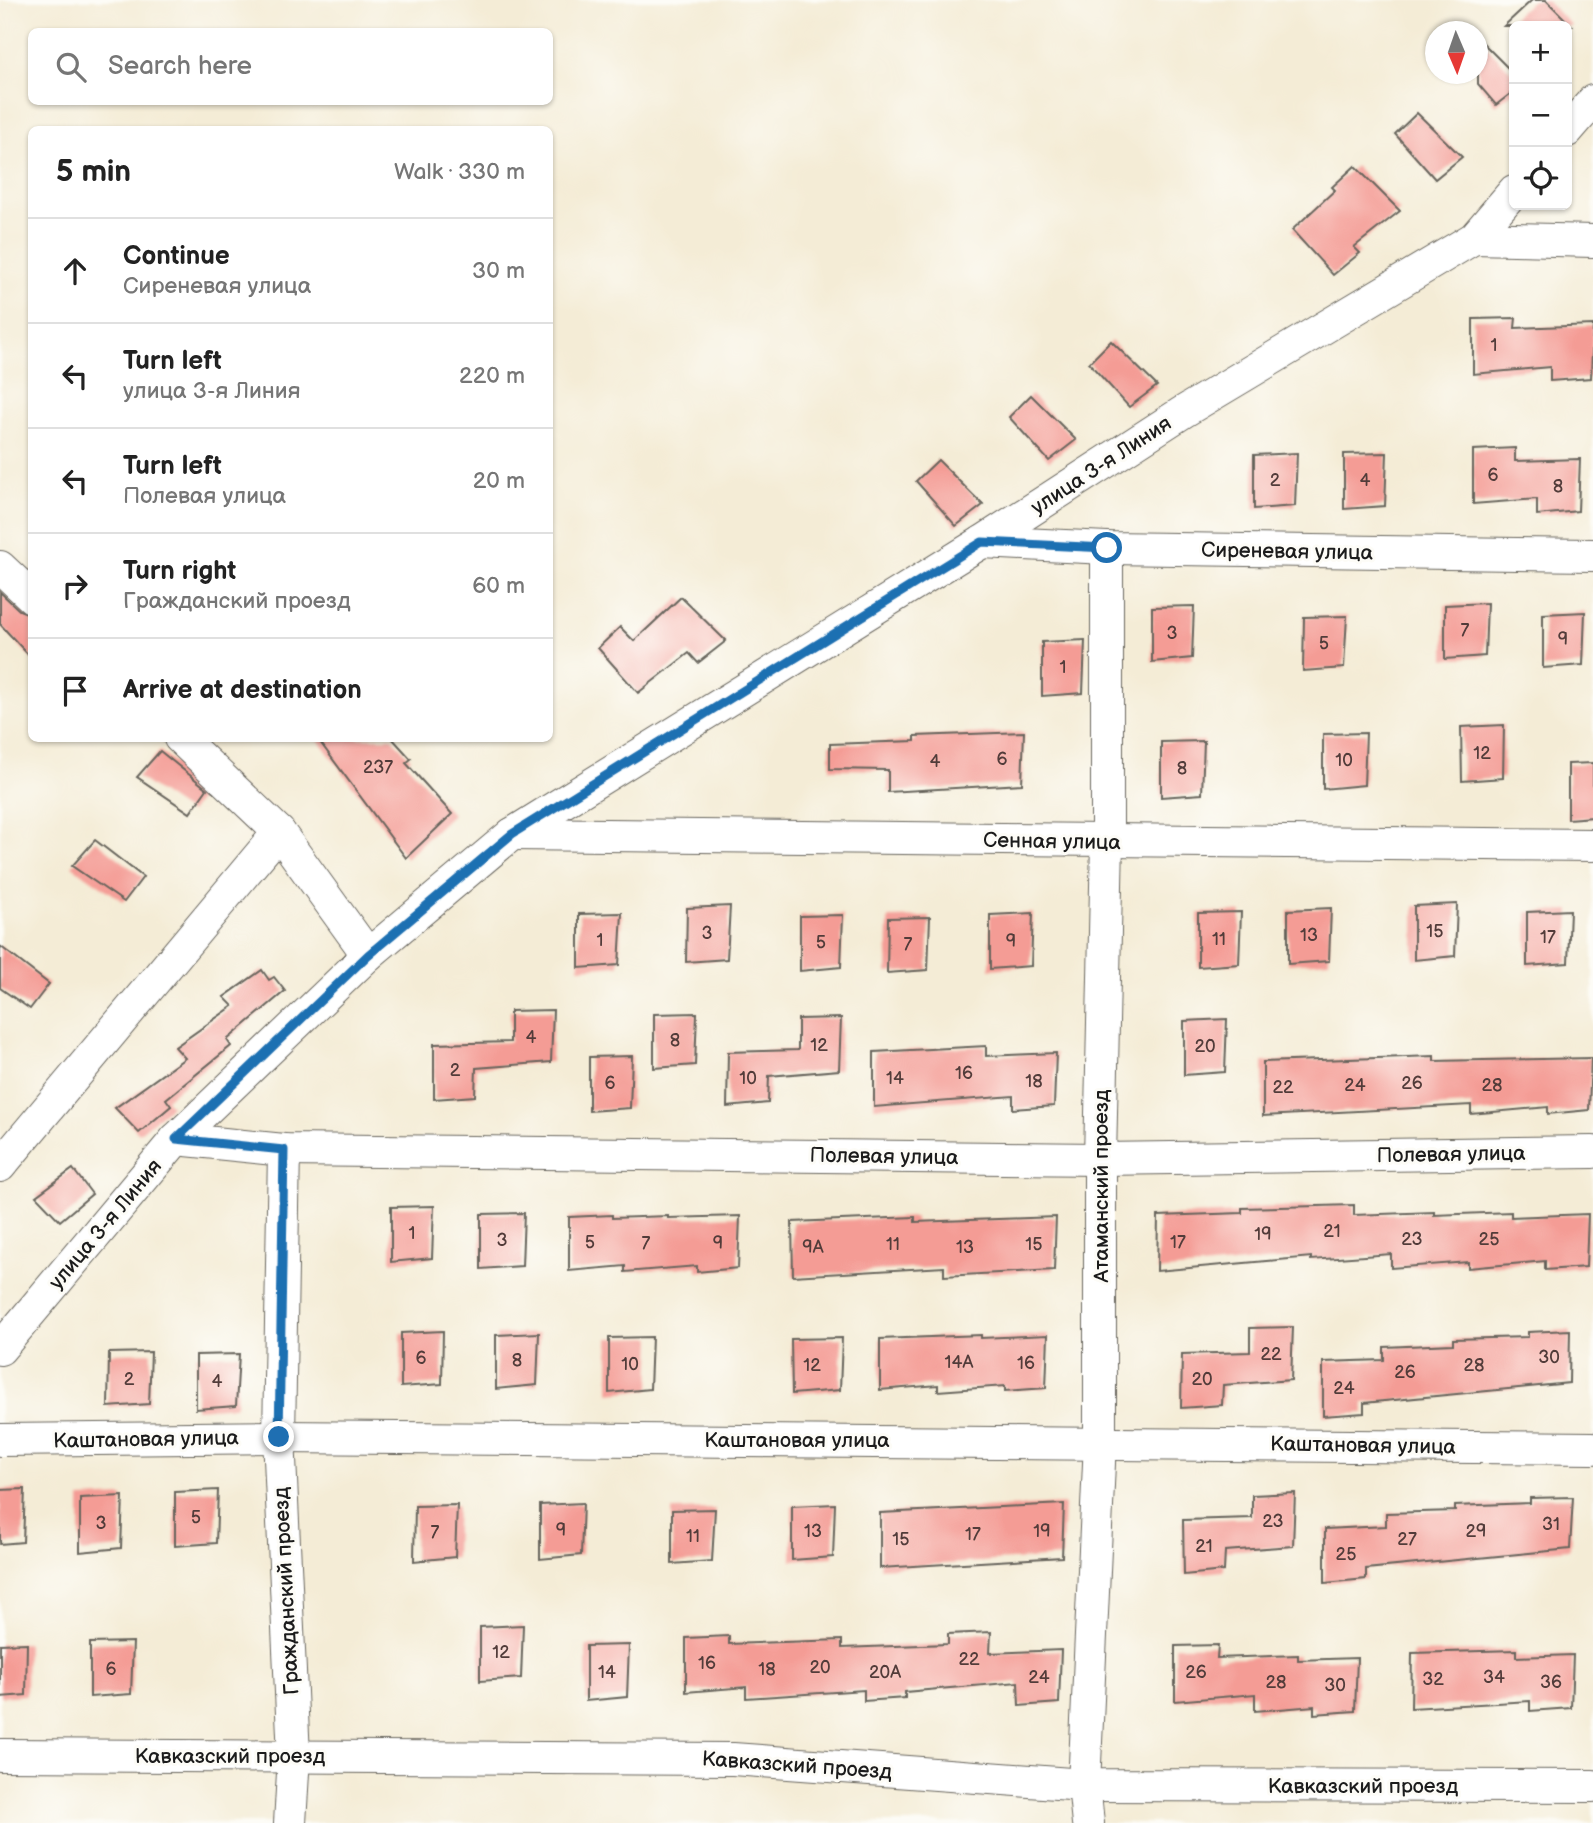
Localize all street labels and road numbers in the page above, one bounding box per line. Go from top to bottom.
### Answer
street label: улица 3-я Линия [1027,411,1176,520]
street label: Сиреневая улица [1201,538,1374,566]
street label: Сенная улица [983,828,1122,855]
street label: Атаманский проезд [1089,1089,1114,1284]
street label: Полевая улица [1376,1141,1526,1168]
street label: Полевая улица [809,1143,959,1170]
street label: улица 3-я Линия [44,1154,167,1294]
street label: Каштановая улица [53,1425,240,1454]
street label: Каштановая улица [704,1428,890,1453]
street label: Каштановая улица [1270,1431,1457,1460]
street label: Гражданский проезд [269,1486,304,1695]
street label: Кавказский проезд [135,1744,326,1769]
street label: Кавказский проезд [701,1746,893,1785]
street label: Кавказский проезд [1268,1774,1459,1799]

